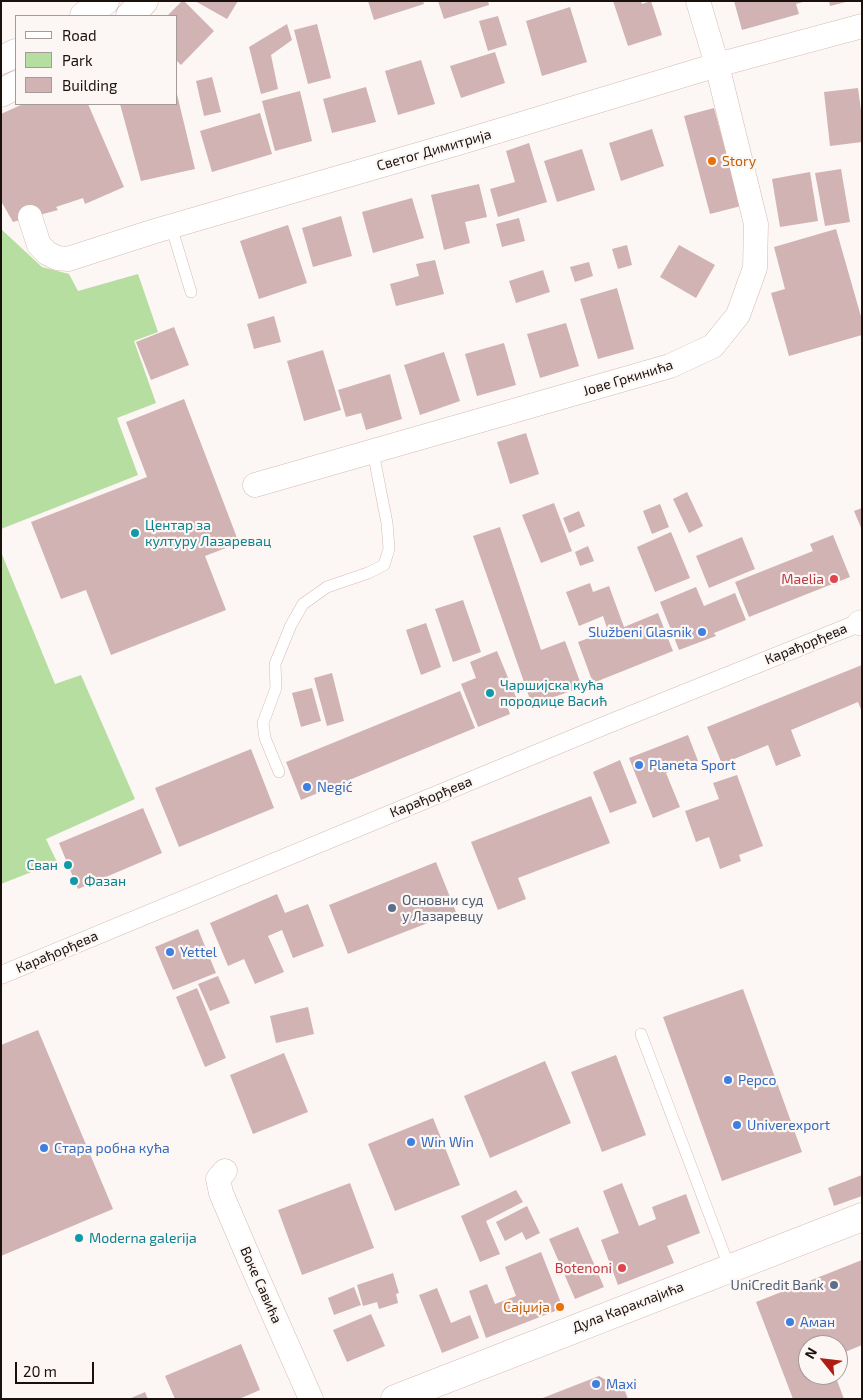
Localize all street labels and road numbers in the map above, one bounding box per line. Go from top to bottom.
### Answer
street label: Светог Димитрија [375,126,493,174]
street label: Јове Гркинића [581,356,675,400]
street label: Карађорђева [762,620,850,668]
street label: Карађорђева [387,773,475,821]
street label: Карађорђева [13,927,101,977]
street label: Воке Савића [237,1244,285,1326]
street label: Дула Караклајића [570,1278,686,1336]

